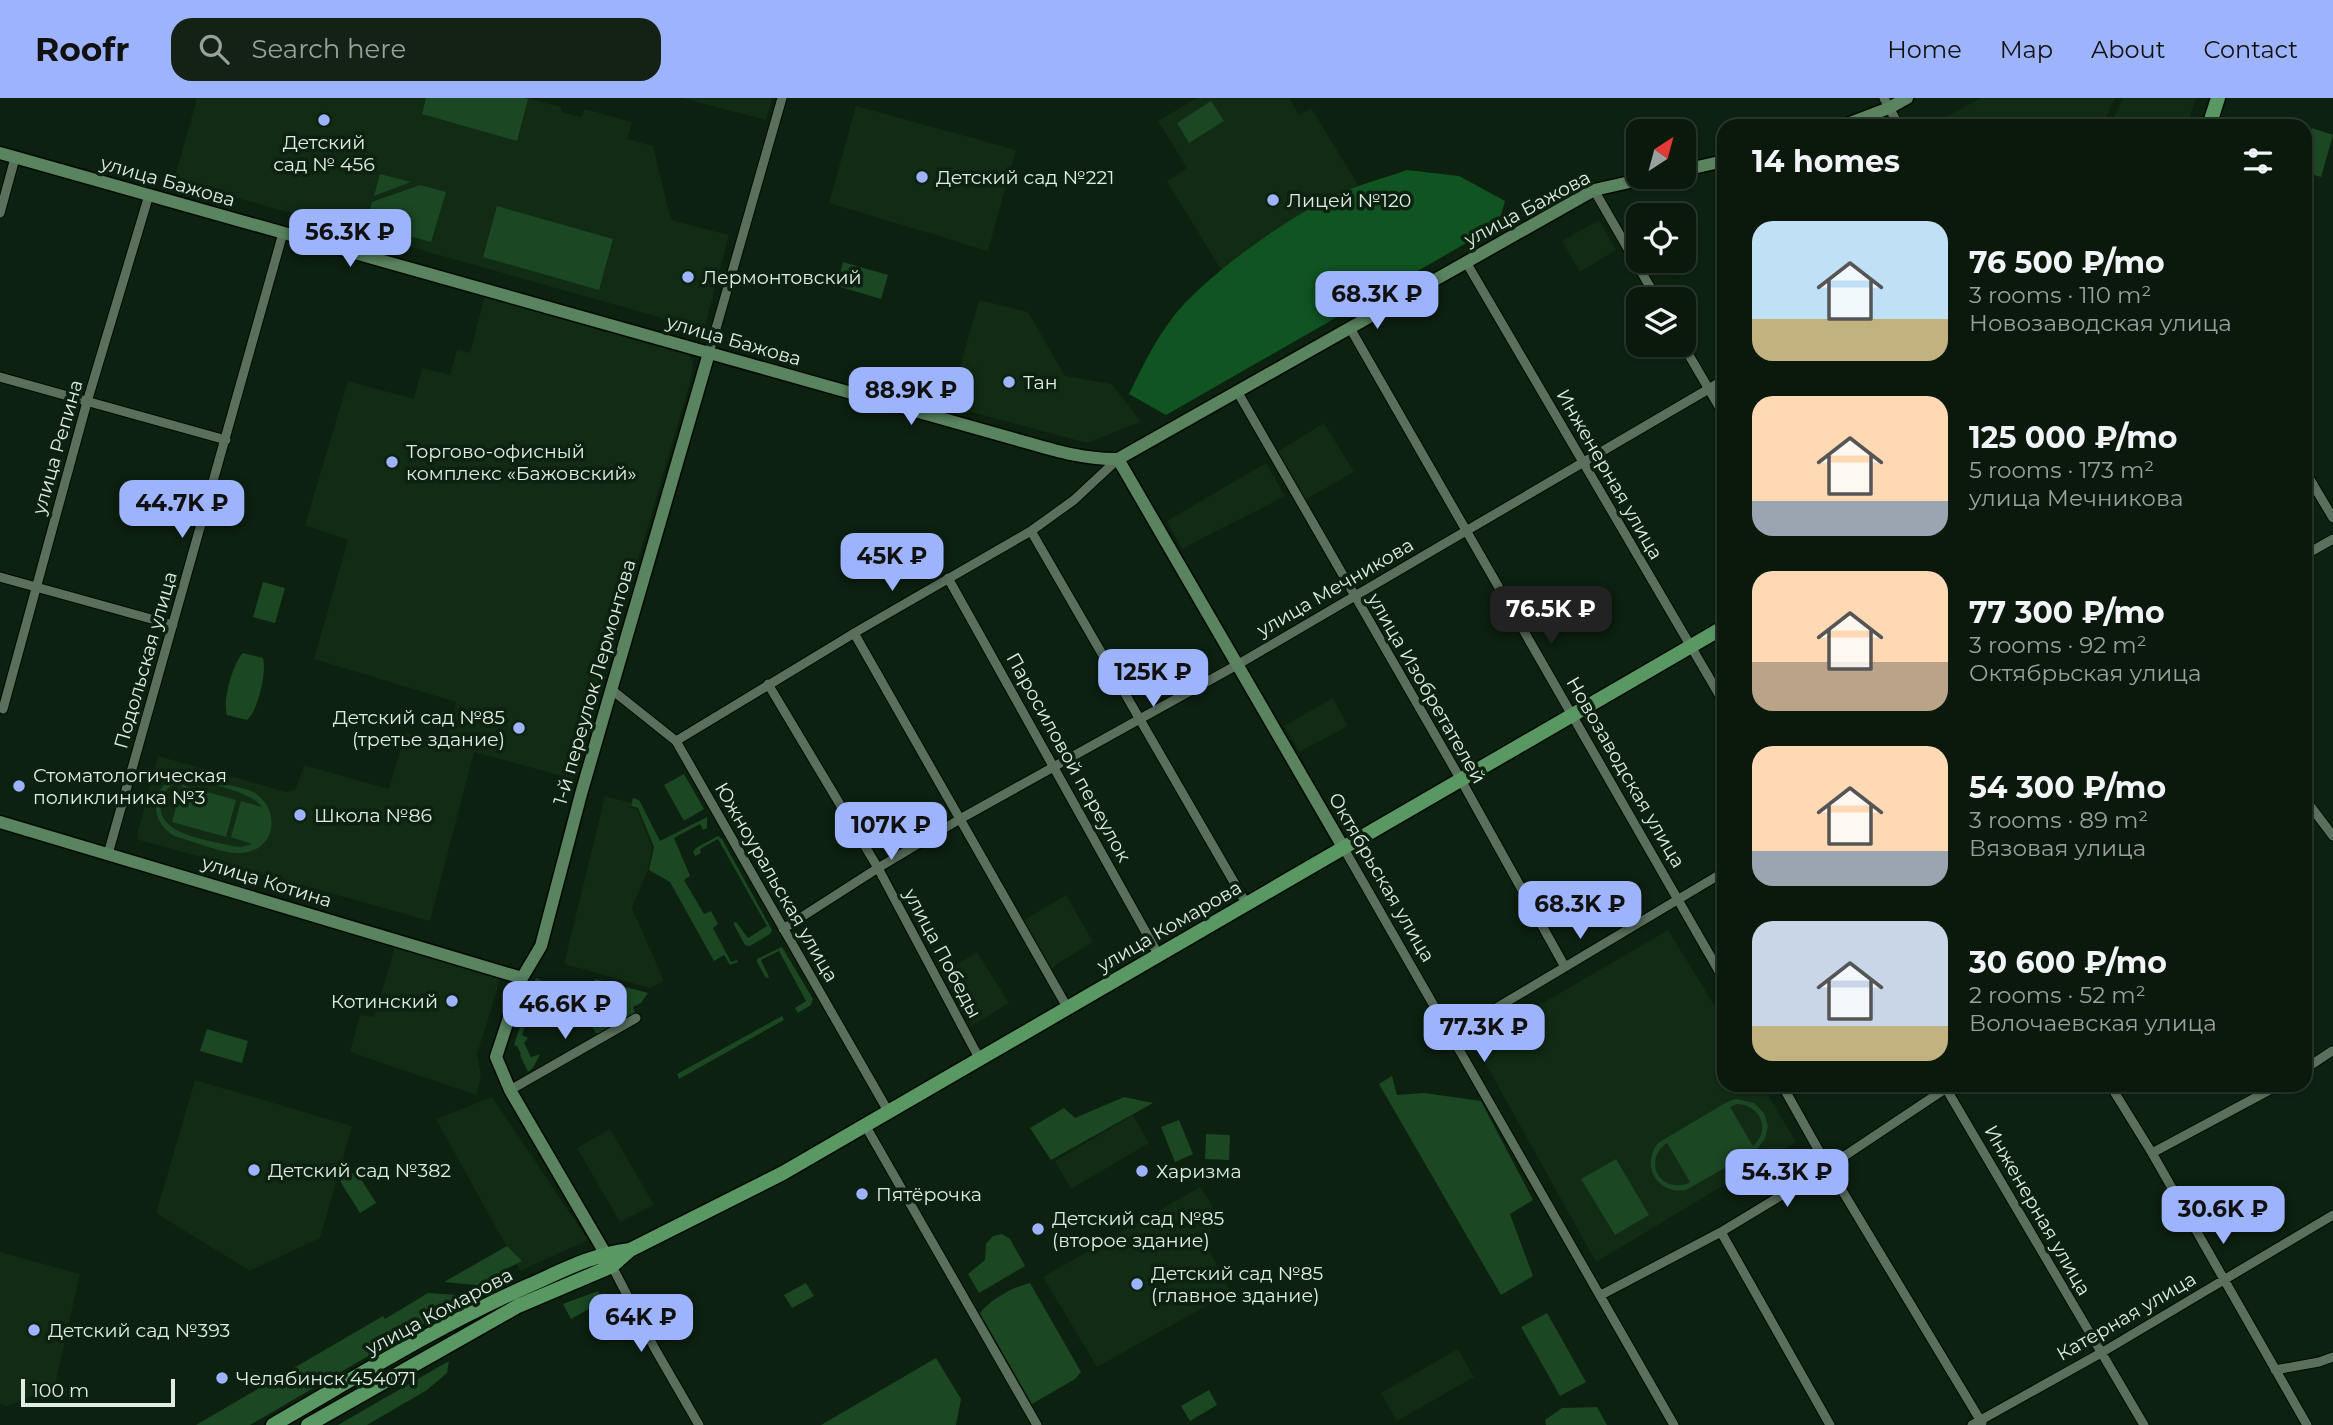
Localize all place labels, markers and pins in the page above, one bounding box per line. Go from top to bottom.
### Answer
marker: Детский сад № 456 [316,112,332,128]
place label: Детский сад № 456 [273,131,375,176]
place label: Детский сад №221 [936,166,1114,189]
marker: Детский сад №221 [914,169,930,185]
place label: Лицей №120 [1287,189,1411,212]
marker: Лицей №120 [1265,192,1281,208]
pin: 56.3K ₽ [285,209,415,269]
place label: Лермонтовский [702,266,862,289]
marker: Лермонтовский [680,269,696,285]
pin: 68.3K ₽ [1312,272,1442,331]
pin: 88.9K ₽ [846,368,976,427]
place label: Тан [1023,371,1058,394]
marker: Тан [1001,374,1017,390]
place label: Торгово-офисный комплекс «Бажовский» [406,440,637,485]
marker: Торгово-офисный комплекс «Бажовский» [384,454,400,470]
pin: 44.7K ₽ [117,480,247,540]
pin: 45K ₽ [843,533,941,593]
pin: 76.5K ₽ [1486,587,1616,646]
pin: 125K ₽ [1096,650,1210,709]
place label: Детский сад №85 (третье здание) [333,706,505,751]
marker: Детский сад №85 (третье здание) [511,720,527,736]
place label: Стоматологическая поликлиника №3 [33,764,227,809]
marker: Стоматологическая поликлиника №3 [11,778,27,794]
pin: 107K ₽ [834,802,948,862]
place label: Школа №86 [314,804,432,827]
marker: Школа №86 [292,807,308,823]
pin: 68.3K ₽ [1515,882,1645,941]
pin: 46.6K ₽ [500,982,630,1041]
place label: Котинский [331,990,438,1013]
marker: Котинский [444,993,460,1009]
pin: 77.3K ₽ [1419,1004,1549,1064]
pin: 54.3K ₽ [1722,1150,1852,1209]
place label: Детский сад №382 [268,1159,451,1182]
place label: Харизма [1156,1160,1241,1183]
marker: Детский сад №382 [246,1162,262,1178]
marker: Харизма [1134,1163,1150,1179]
place label: Пятёрочка [876,1183,982,1206]
marker: Пятёрочка [854,1186,870,1202]
pin: 30.6K ₽ [2158,1186,2288,1246]
place label: Детский сад №85 (второе здание) [1052,1207,1225,1252]
marker: Детский сад №85 (второе здание) [1030,1221,1046,1237]
place label: Детский сад №85 (главное здание) [1151,1262,1324,1307]
marker: Детский сад №85 (главное здание) [1129,1276,1145,1292]
pin: 64K ₽ [592,1294,690,1354]
place label: Детский сад №393 [48,1319,230,1342]
marker: Детский сад №393 [26,1322,42,1338]
place label: Челябинск 454071 [236,1367,416,1390]
marker: Челябинск 454071 [214,1370,230,1386]

